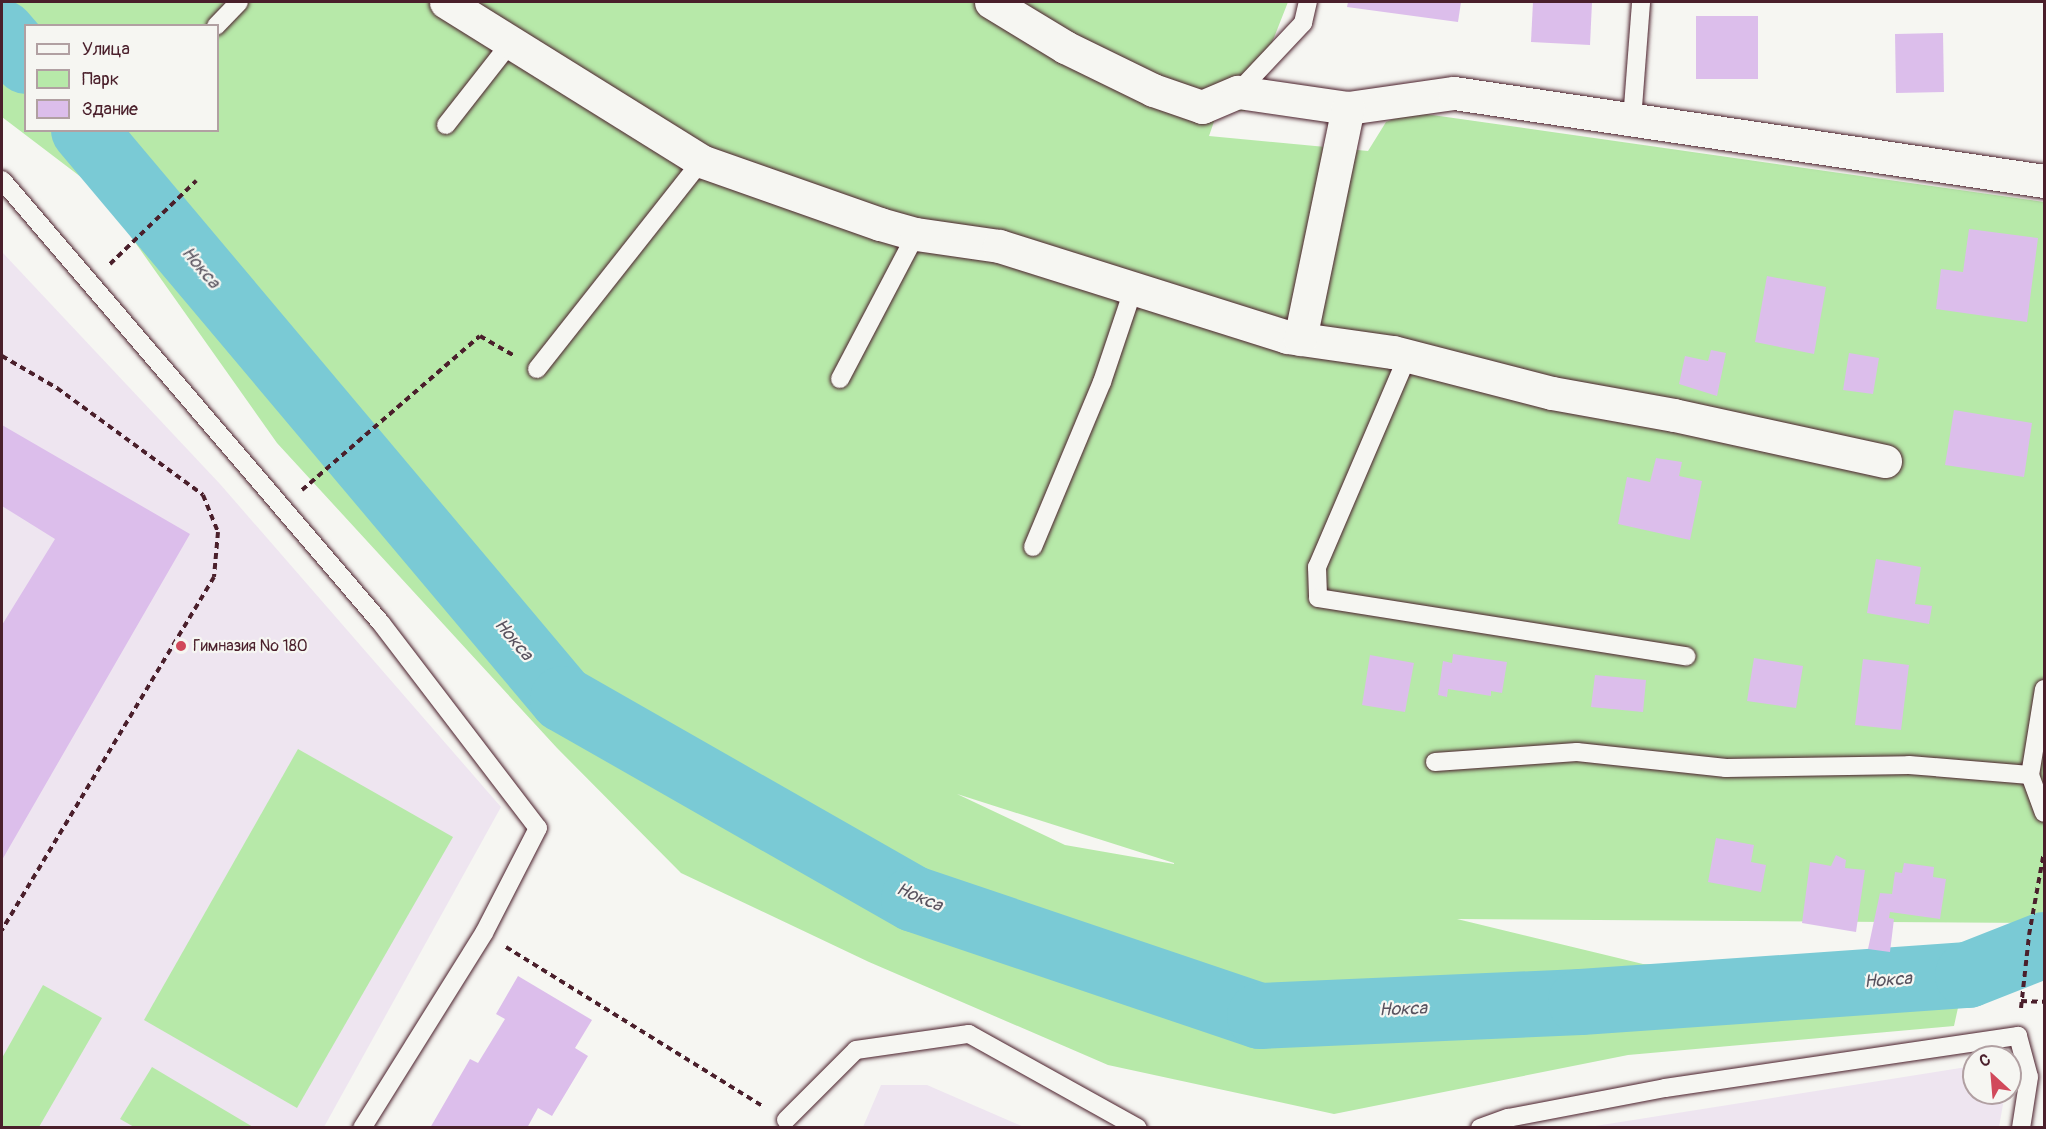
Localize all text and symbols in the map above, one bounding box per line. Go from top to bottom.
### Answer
legend [24,24,219,132]
text: Улица [82,38,130,61]
text: Парк [82,68,119,91]
text: Здание [82,98,138,121]
water label: Нокса [176,243,224,293]
water label: Нокса [489,615,537,665]
place label: Гимназия № 180 [193,636,308,656]
marker: Гимназия № 180 [174,639,188,653]
water label: Нокса [893,879,945,917]
water label: Нокса [1863,969,1913,993]
water label: Нокса [1379,998,1427,1022]
north arrow [1962,1045,2022,1105]
text: С [1976,1049,1994,1072]

